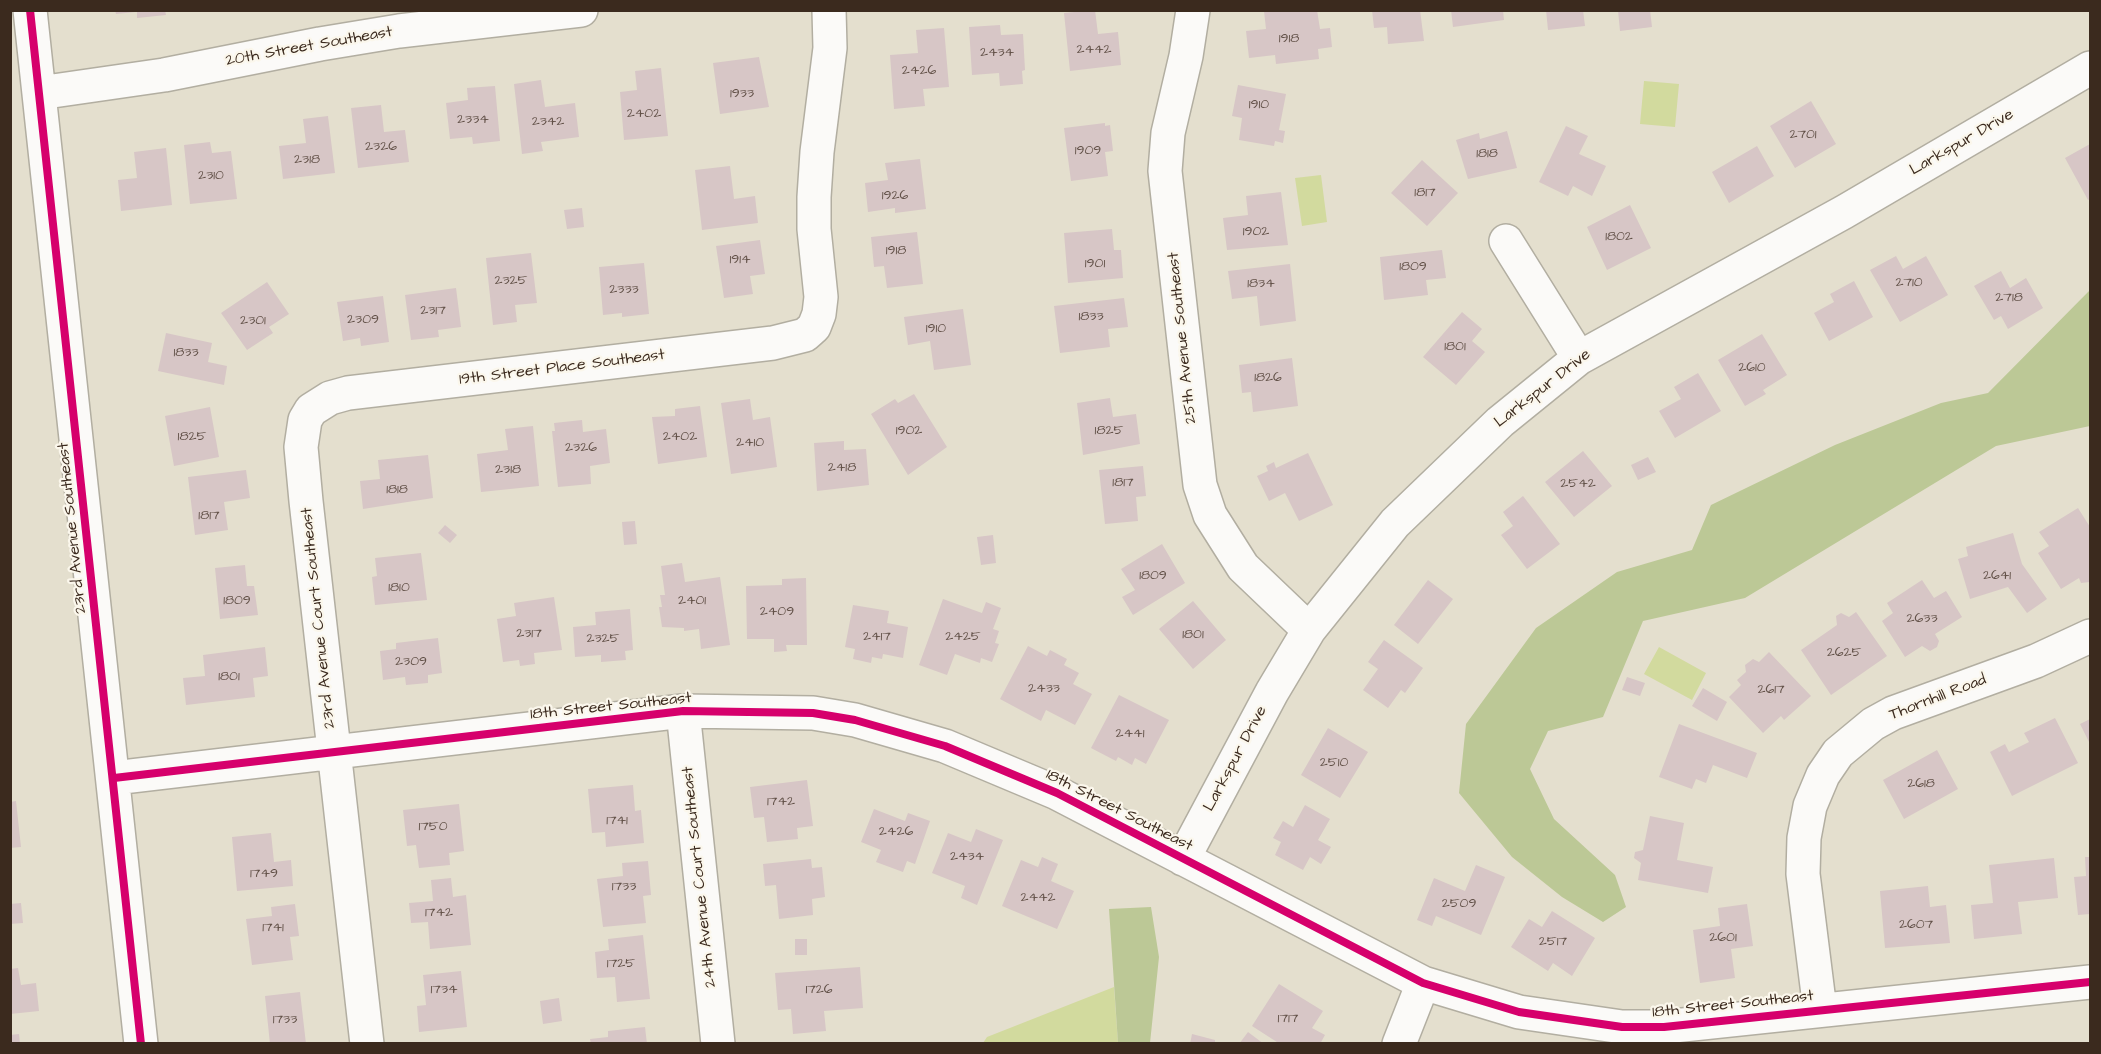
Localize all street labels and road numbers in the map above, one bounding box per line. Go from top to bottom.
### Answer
street label: 20th Street Southeast [224,23,394,71]
street label: Larkspur Drive [1907,105,2017,181]
street label: 25th Avenue Southeast [1164,251,1202,425]
street label: Larkspur Drive [1491,345,1595,433]
street label: 19th Street Place Southeast [458,346,666,390]
street label: 23rd Avenue Southeast [54,441,92,615]
street label: 23rd Avenue Court Southeast [298,506,340,730]
street label: Thornhill Road [1887,671,1989,725]
street label: 18th Street Southeast [529,689,693,725]
street label: Larkspur Drive [1200,703,1272,815]
street label: 24th Avenue Court Southeast [679,765,721,989]
street label: 18th Street Southeast [1042,766,1196,856]
street label: 18th Street Southeast [1651,987,1815,1023]

